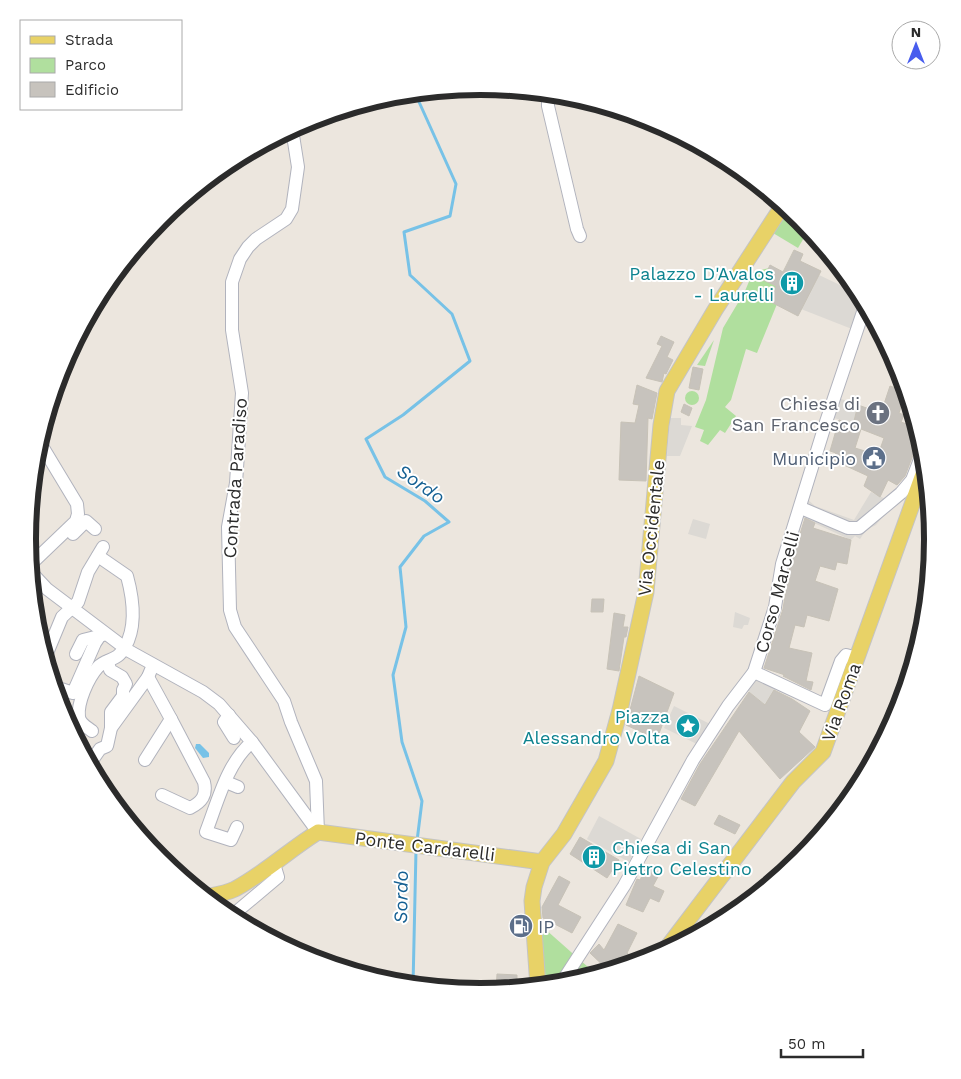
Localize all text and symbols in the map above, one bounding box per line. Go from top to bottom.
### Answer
legend [20,20,182,110]
north arrow [891,20,941,70]
text: N [911,24,921,40]
text: Strada [65,31,114,49]
text: Parco [65,56,106,74]
text: Edificio [65,81,119,99]
place label: Palazzo D'Avalos - Laurelli [629,263,774,305]
building icon: Palazzo D'Avalos - Laurelli [779,270,805,296]
place label: Chiesa di San Francesco [732,393,860,435]
street label: Contrada Paradiso [219,397,251,559]
church icon: Chiesa di San Francesco [865,400,891,426]
public building icon: Municipio [861,445,887,471]
place label: Municipio [772,448,856,469]
water label: Sordo [392,459,450,509]
street label: Via Occidentale [633,459,669,597]
street label: Corso Marcelli [751,529,803,655]
street label: Via Roma [817,660,865,744]
place label: Piazza Alessandro Volta [523,706,670,748]
place icon: Piazza Alessandro Volta [675,713,701,739]
street label: Ponte Cardarelli [354,827,496,865]
place label: Chiesa di San Pietro Celestino [612,837,752,879]
building icon: Chiesa di San Pietro Celestino [581,844,607,870]
water label: Sordo [389,870,413,924]
fuel station icon: IP [508,913,534,939]
place label: IP [538,916,554,937]
scale bar [781,1026,864,1058]
text: 50 m [788,1035,825,1053]

